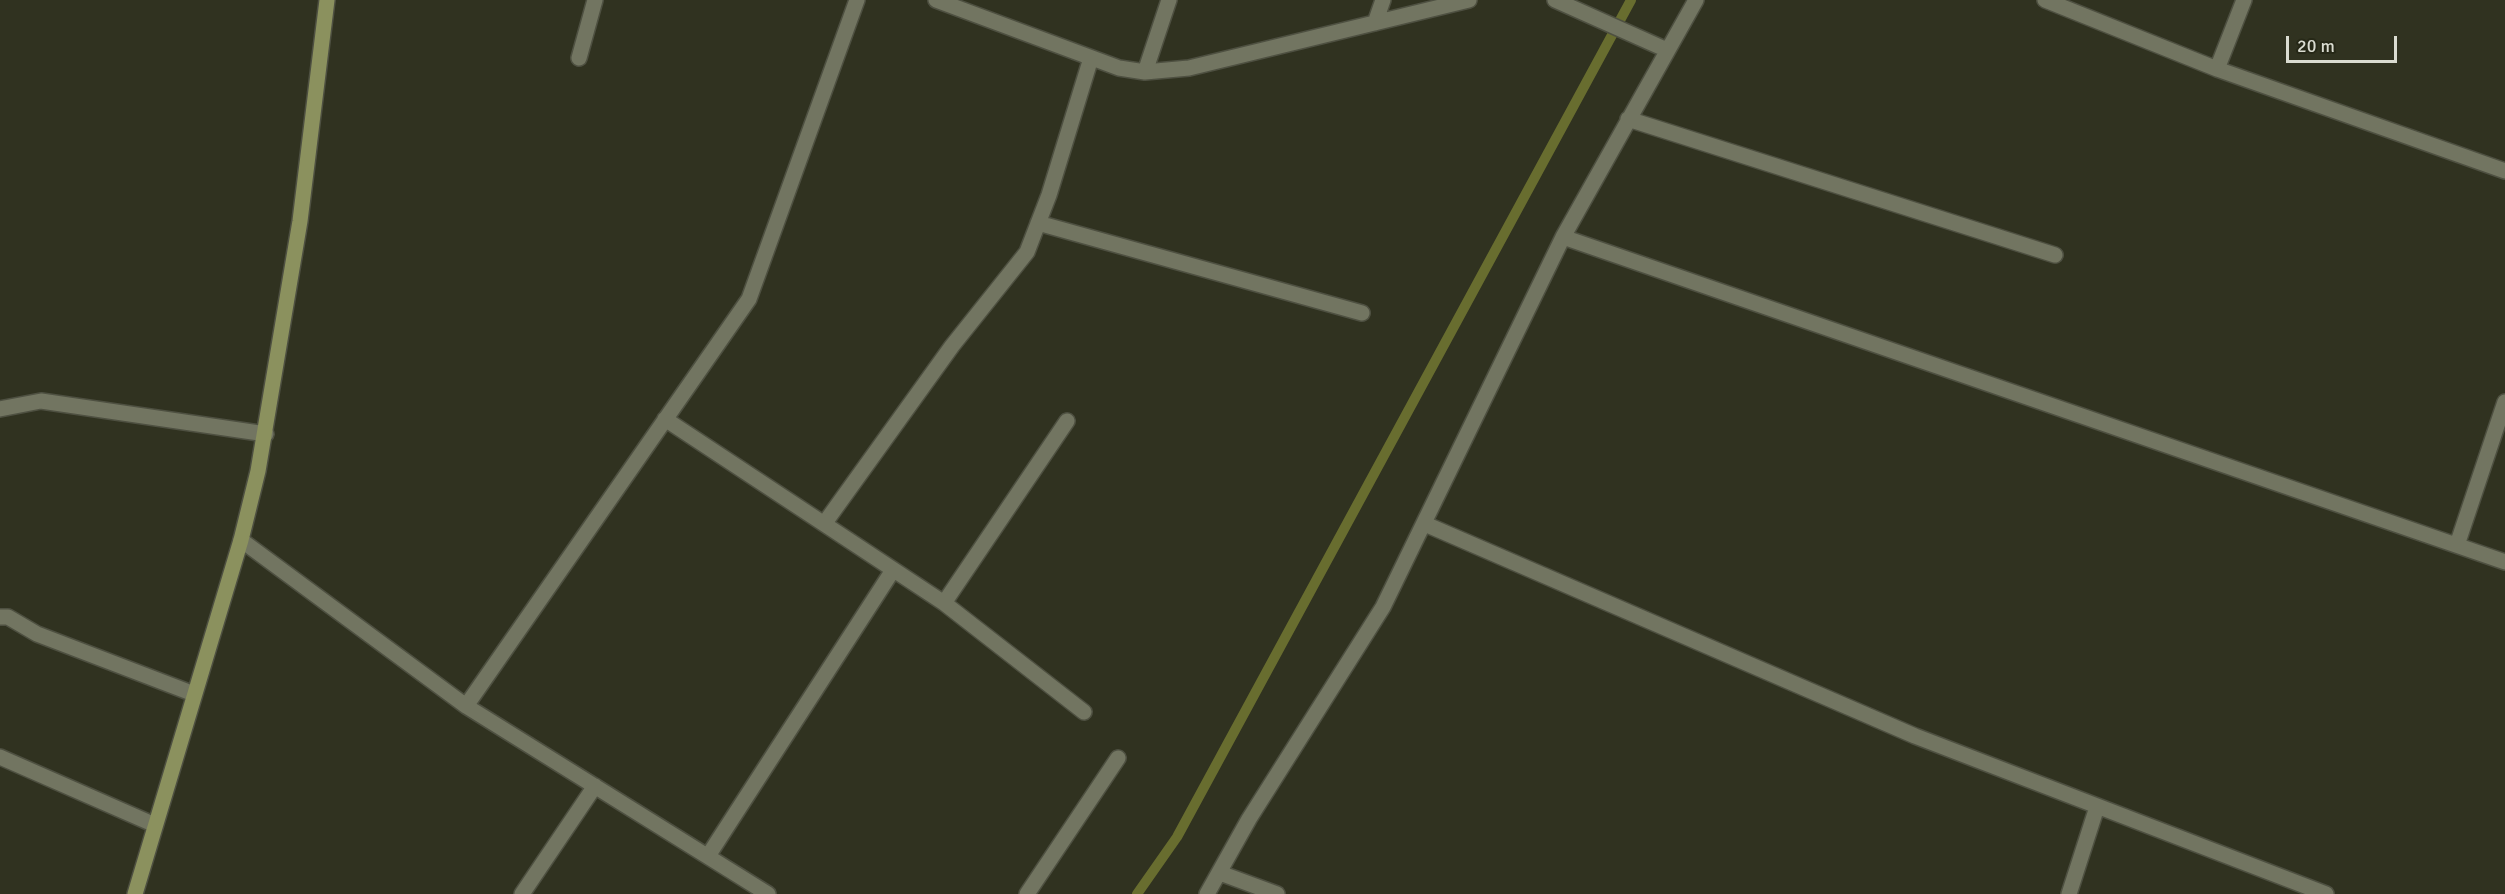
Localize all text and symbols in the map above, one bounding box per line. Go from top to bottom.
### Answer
scale bar [2289,24,2400,62]
text: 20 m [2297,35,2335,57]

